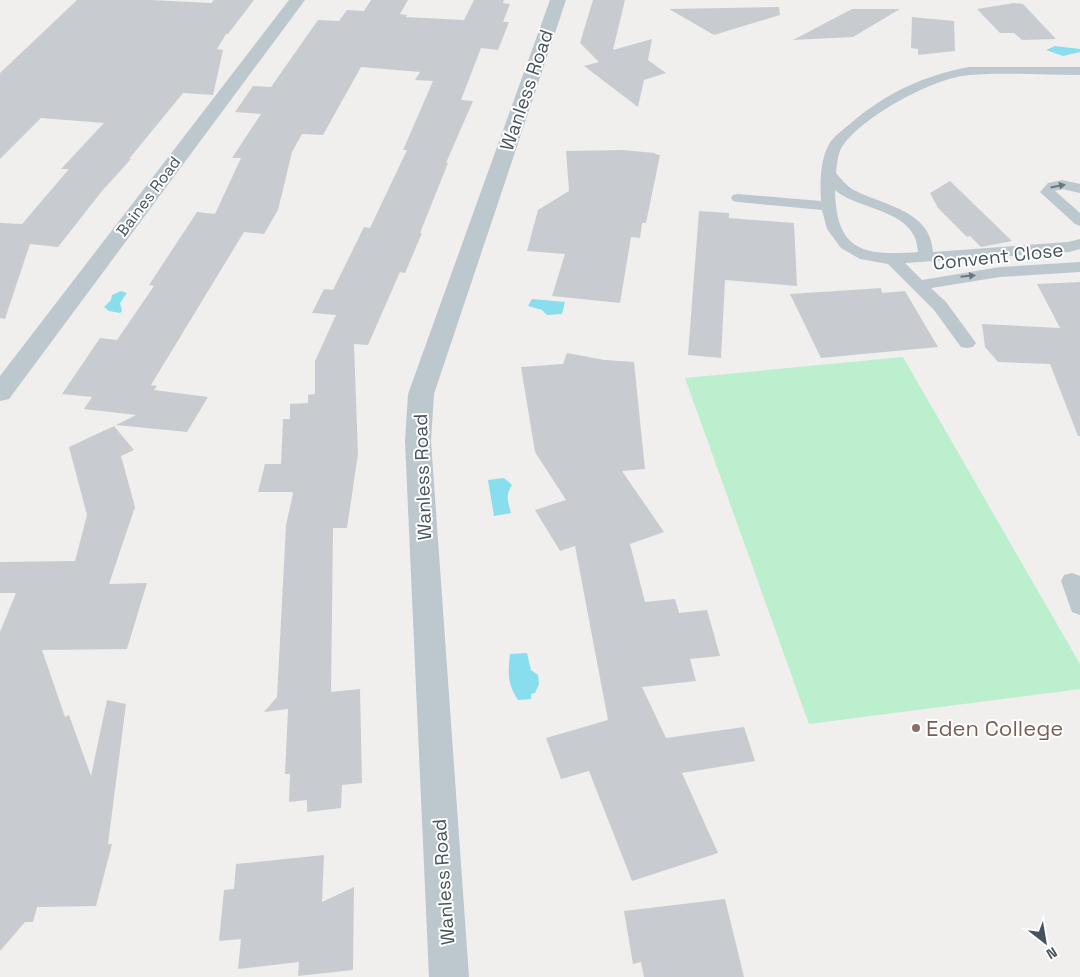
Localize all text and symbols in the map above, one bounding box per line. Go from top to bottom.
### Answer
street label: Wanless Road [494,26,559,154]
street label: Baines Road [111,152,185,240]
one-way arrow [1051,182,1066,190]
street label: Convent Close [931,237,1065,276]
one-way arrow [960,272,976,280]
street label: Wanless Road [408,413,437,541]
place label: Eden College [926,714,1063,742]
marker: Eden College [910,722,922,734]
street label: Wanless Road [427,818,460,946]
north arrow [1020,917,1070,967]
text: N [1043,943,1060,963]

